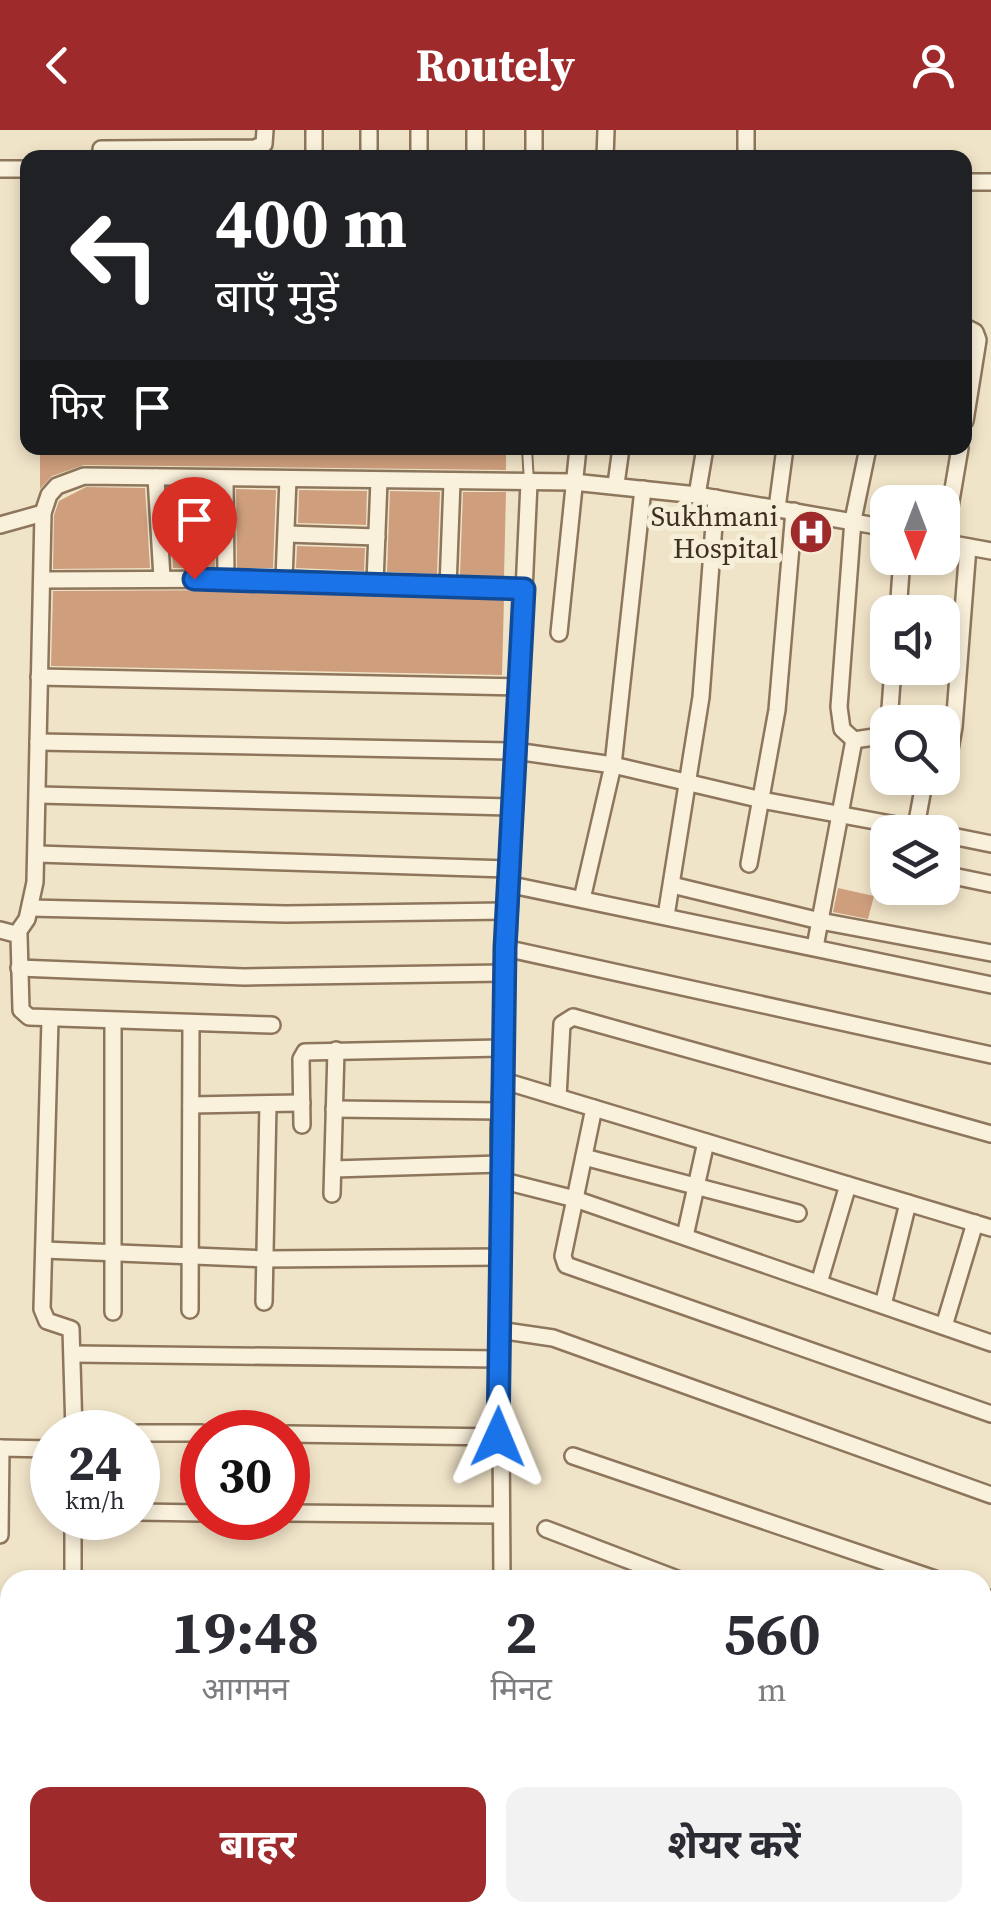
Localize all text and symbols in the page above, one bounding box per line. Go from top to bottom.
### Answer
text: Routely [416,34,575,96]
icon: back [30,38,85,93]
icon: person [906,38,961,93]
text: 400 m [215,174,407,270]
icon: left [50,190,180,320]
text: बाएँ मुड़ें [215,265,339,327]
text: फिर [50,380,105,432]
icon: arrive [125,380,180,435]
pin [152,477,237,580]
north arrow [870,485,960,575]
map controls [870,485,960,905]
icon: arrive [167,492,222,547]
place label: Sukhmani Hospital [651,497,778,567]
hospital icon: Sukhmani Hospital [788,509,834,555]
button: sound [870,595,960,685]
button: search [870,705,960,795]
button: layers [870,815,960,905]
position arrow [446,1385,550,1489]
speed limit sign: 30 [180,1410,310,1540]
text: 24 [68,1428,122,1497]
text: km/h [65,1483,125,1517]
text: 19:48 [171,1591,319,1673]
text: 2 [505,1591,538,1673]
text: 560 [723,1592,821,1674]
text: आगमन [201,1667,289,1711]
text: मिनट [491,1667,552,1711]
text: m [758,1668,786,1712]
button: बाहर [30,1787,486,1902]
button: शेयर करें [506,1787,962,1902]

